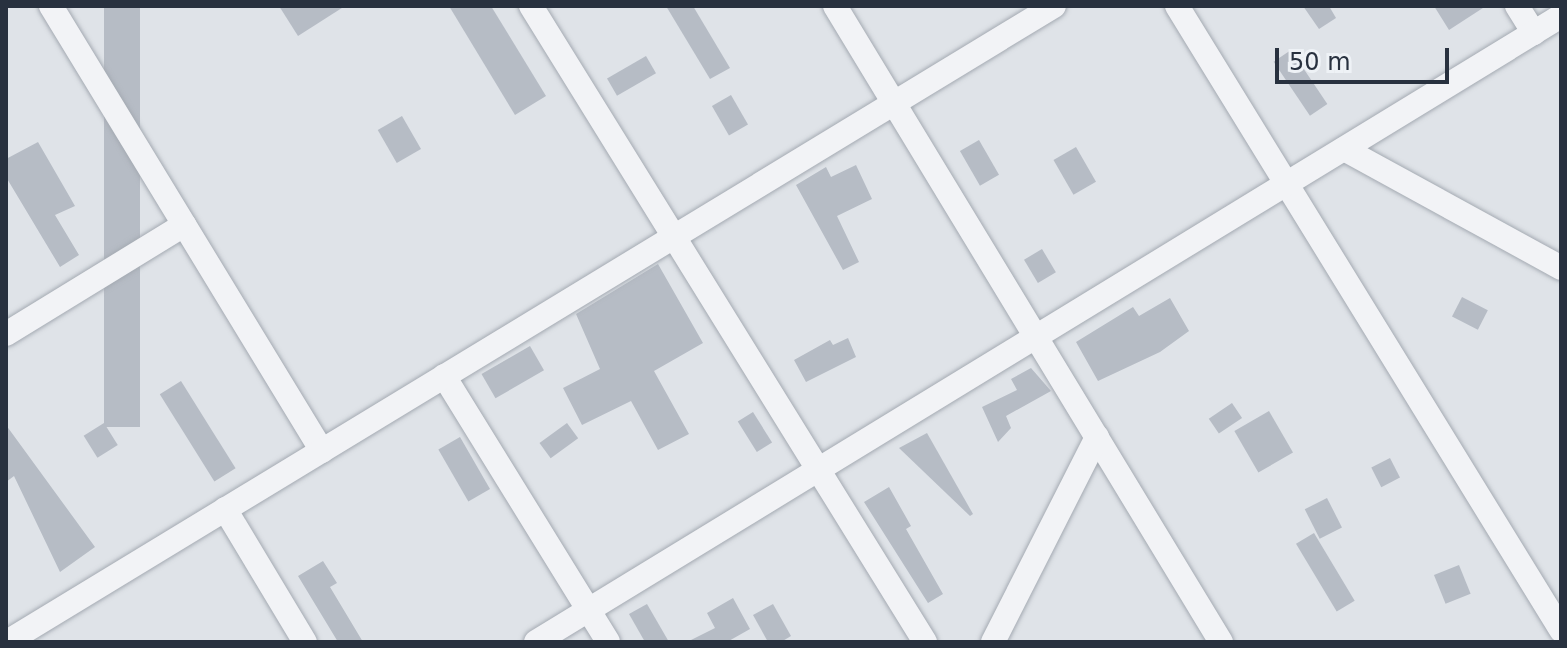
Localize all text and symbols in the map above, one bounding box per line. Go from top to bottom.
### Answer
scale bar [1279,32,1453,82]
text: 50 m [1289,48,1351,76]

